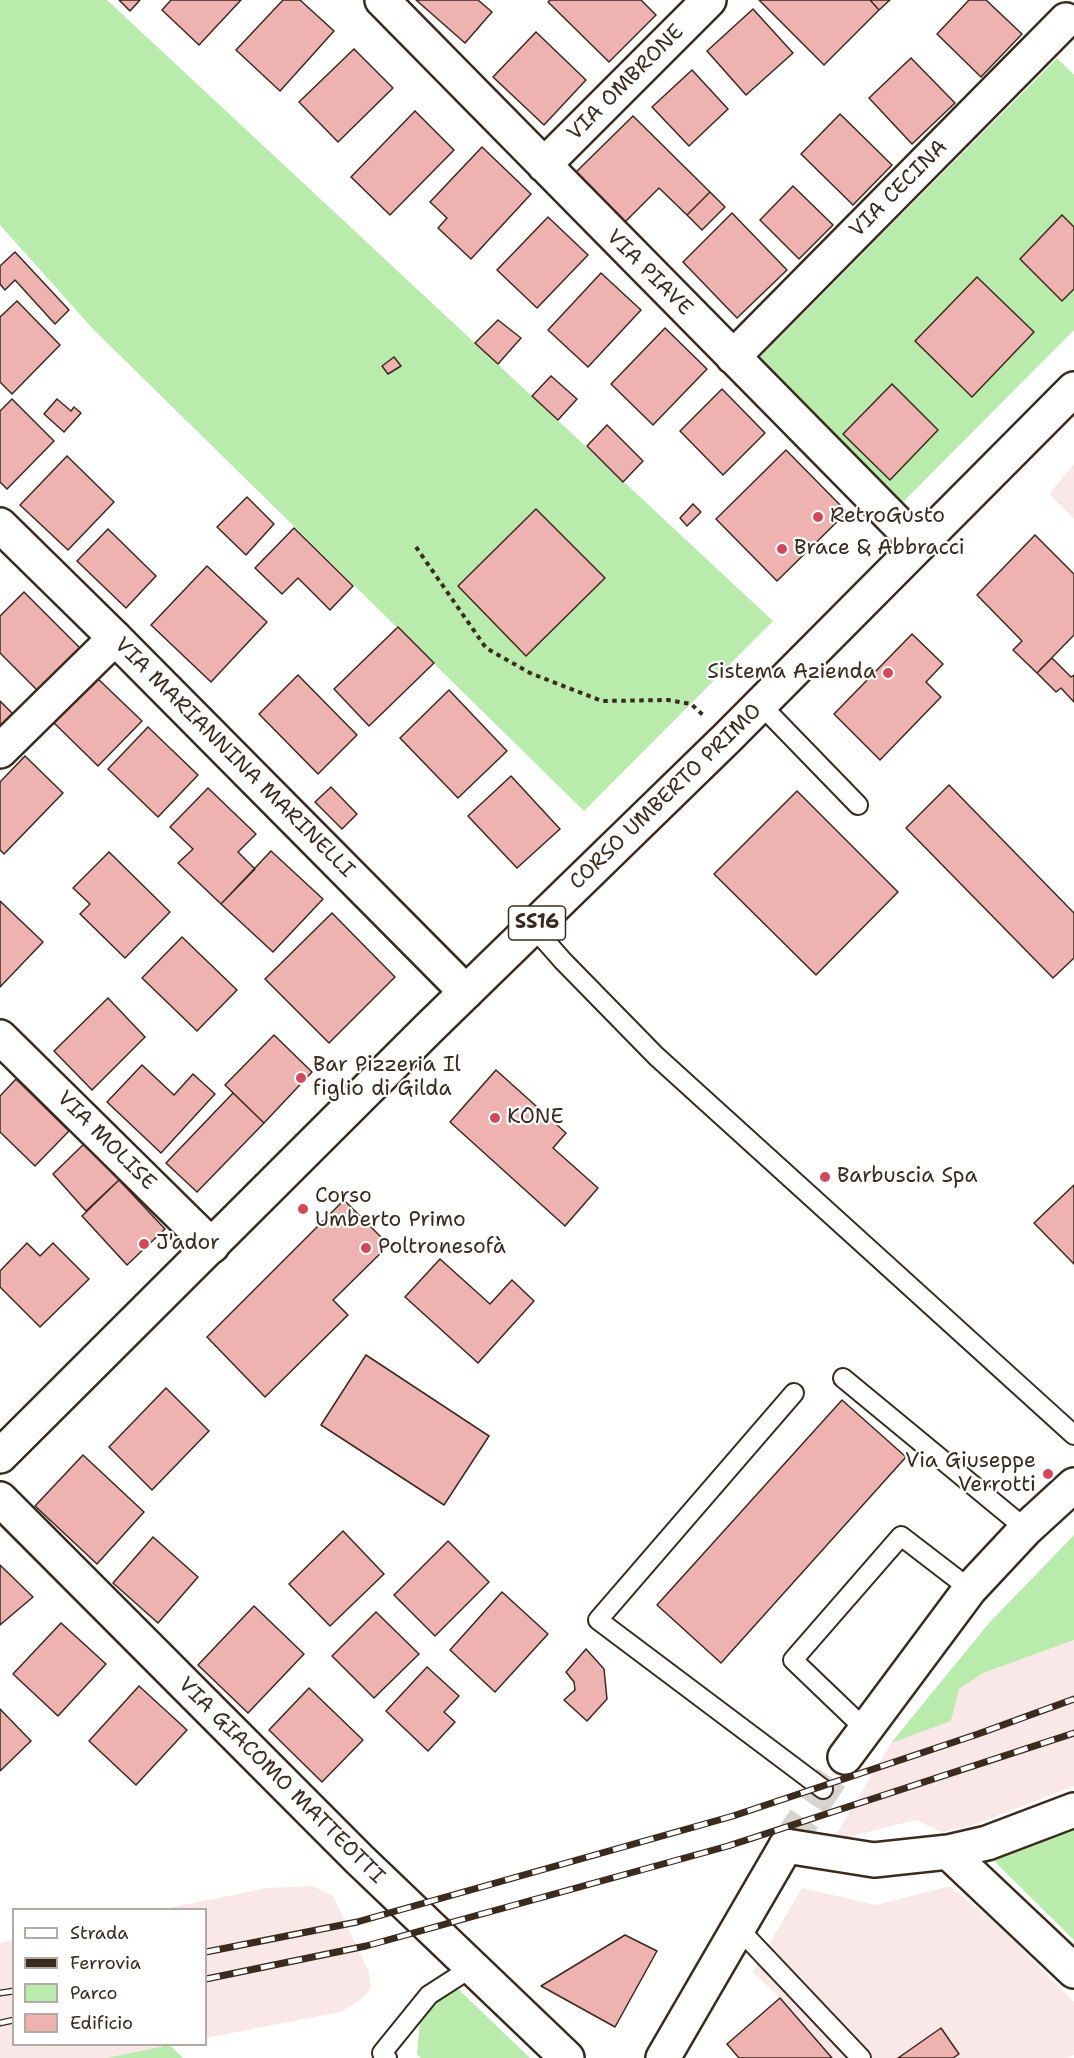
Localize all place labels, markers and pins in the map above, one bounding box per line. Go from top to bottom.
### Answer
place label: RetroGusto [830,504,945,530]
marker: RetroGusto [811,510,825,524]
place label: Brace & Abbracci [794,536,965,562]
marker: Brace & Abbracci [775,542,789,556]
place label: Sistema Azienda [707,660,876,686]
marker: Sistema Azienda [881,666,895,680]
place label: Bar Pizzeria Il figlio di Gilda [313,1053,461,1103]
marker: Bar Pizzeria Il figlio di Gilda [294,1071,308,1085]
place label: KONE [507,1105,564,1131]
marker: KONE [488,1111,502,1125]
place label: Barbuscia Spa [837,1164,978,1190]
marker: Barbuscia Spa [818,1170,832,1184]
place label: Corso Umberto Primo [315,1184,466,1234]
marker: Corso Umberto Primo [296,1202,310,1216]
place label: J'ador [156,1231,220,1257]
place label: Poltronesofà [378,1235,506,1261]
marker: J'ador [137,1237,151,1251]
marker: Poltronesofà [359,1241,373,1255]
place label: Via Giuseppe Verrotti [905,1449,1036,1499]
marker: Via Giuseppe Verrotti [1041,1467,1055,1481]

